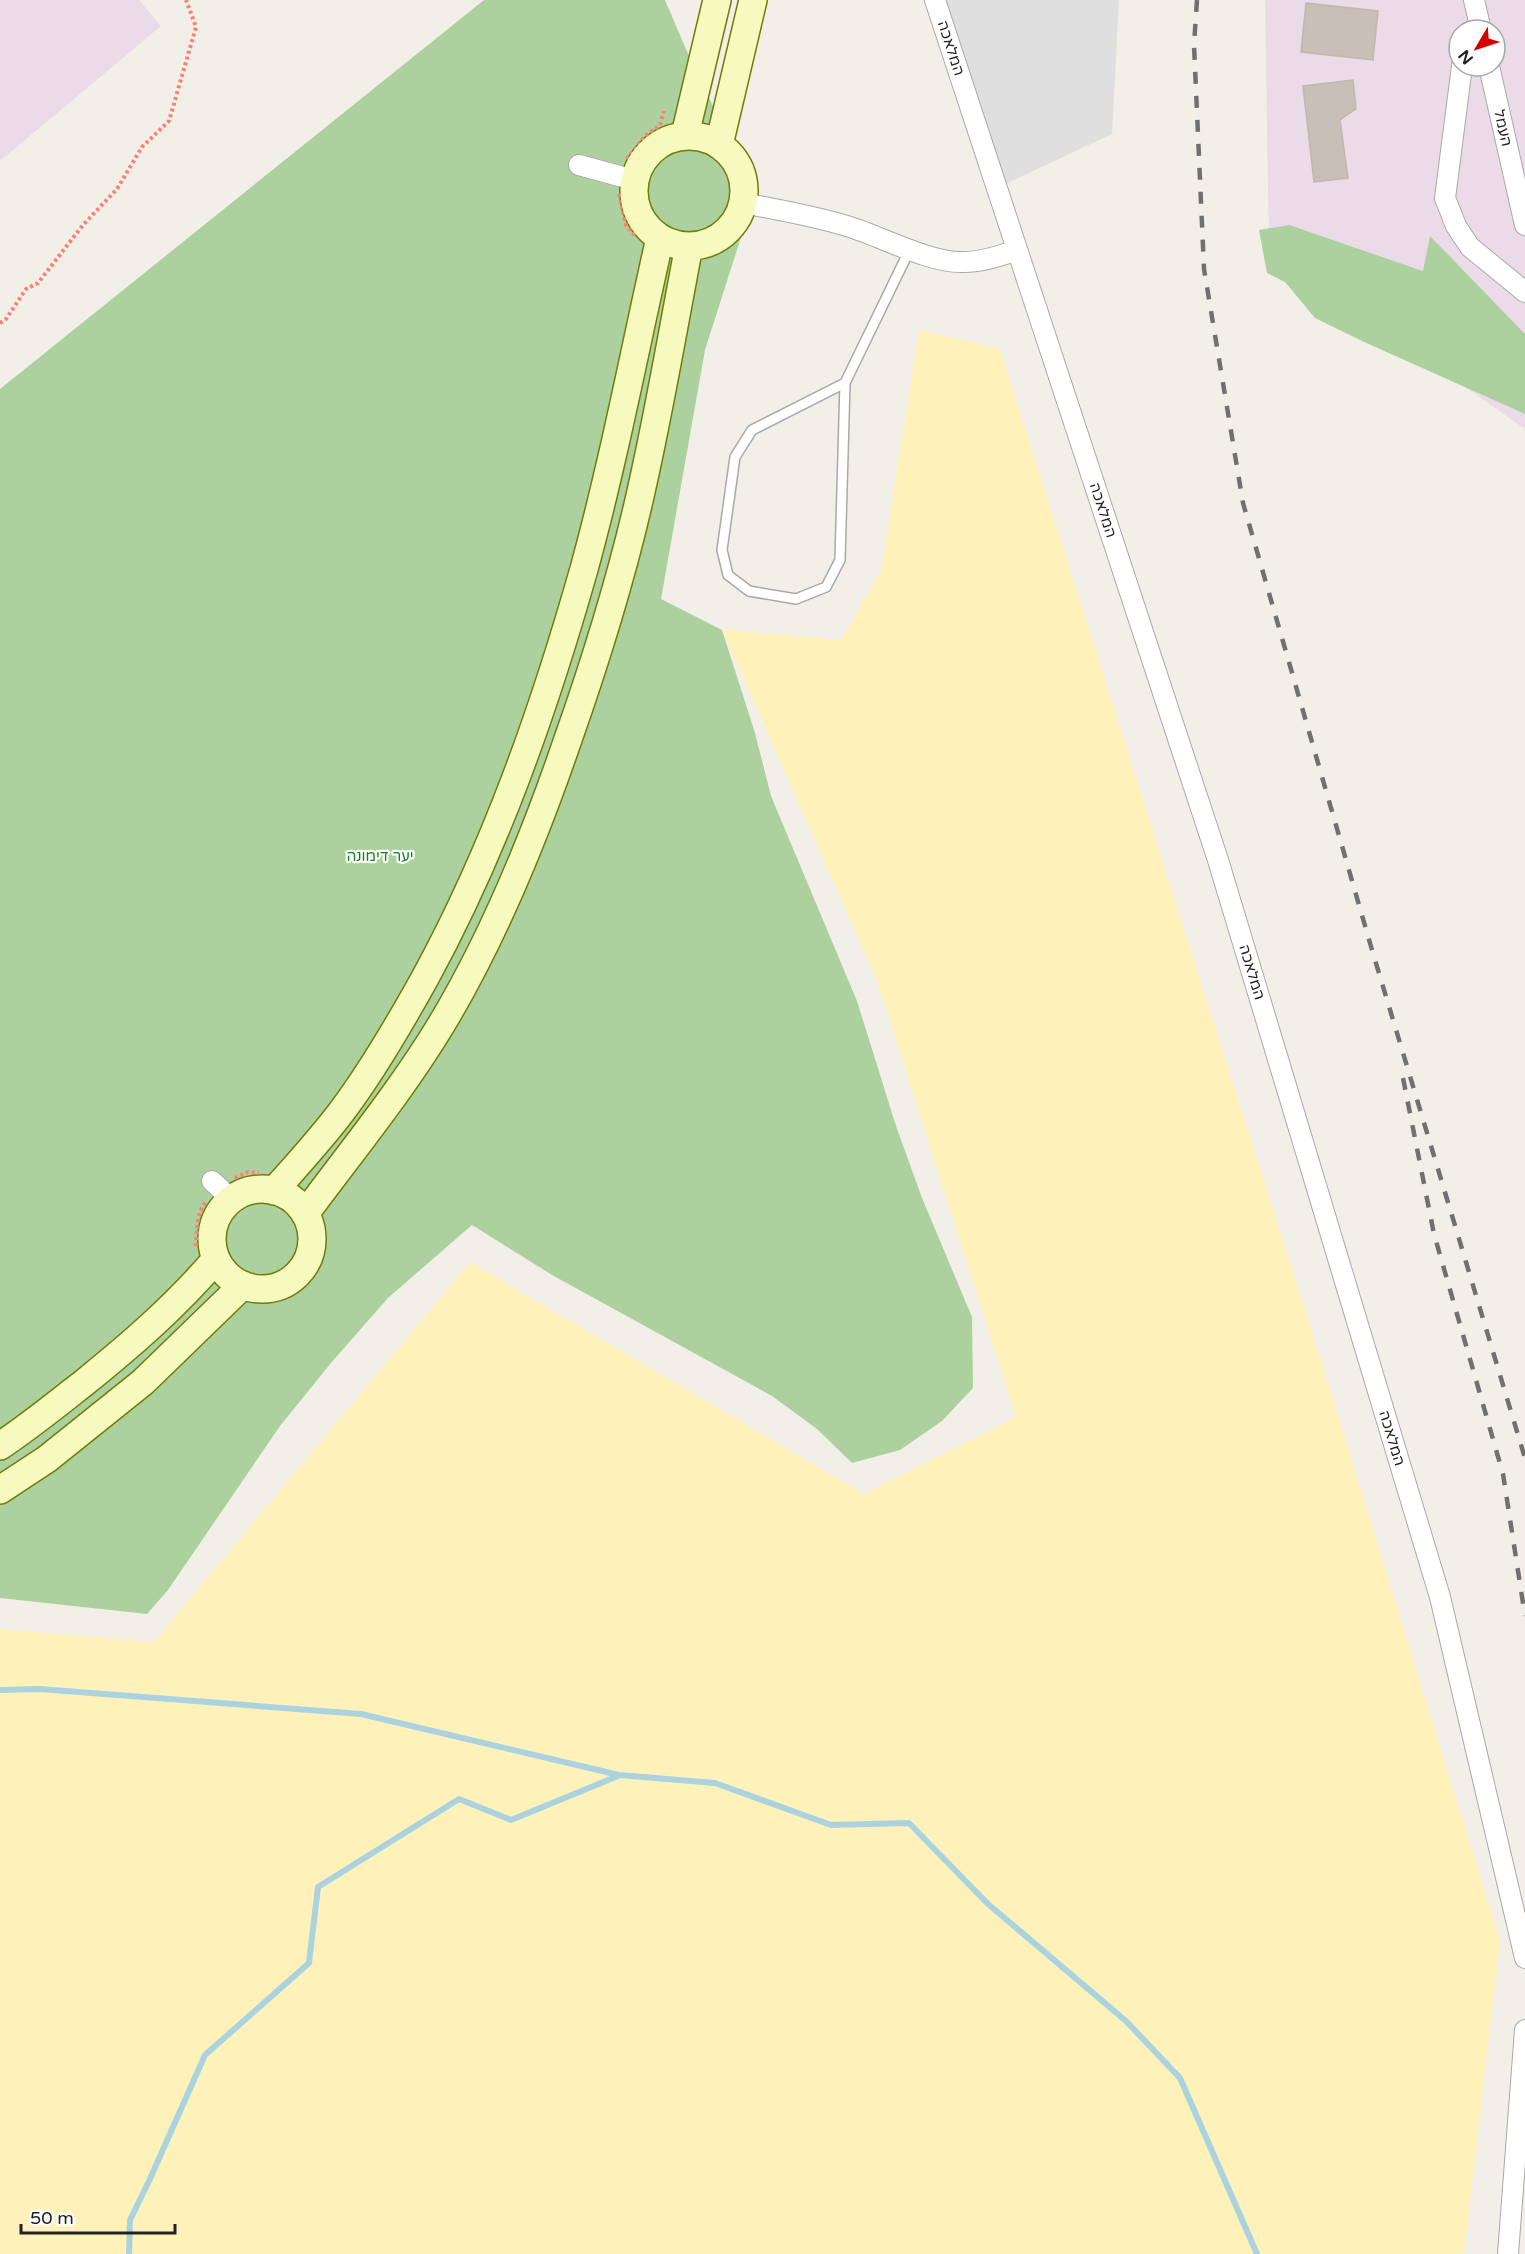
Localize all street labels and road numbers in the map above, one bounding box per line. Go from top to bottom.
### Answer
street label: המלאכה [934,18,968,78]
street label: העמל [1490,108,1516,148]
street label: המלאכה [1086,480,1120,540]
street label: המלאכה [1235,942,1269,1002]
street label: המלאכה [1375,1408,1409,1468]

